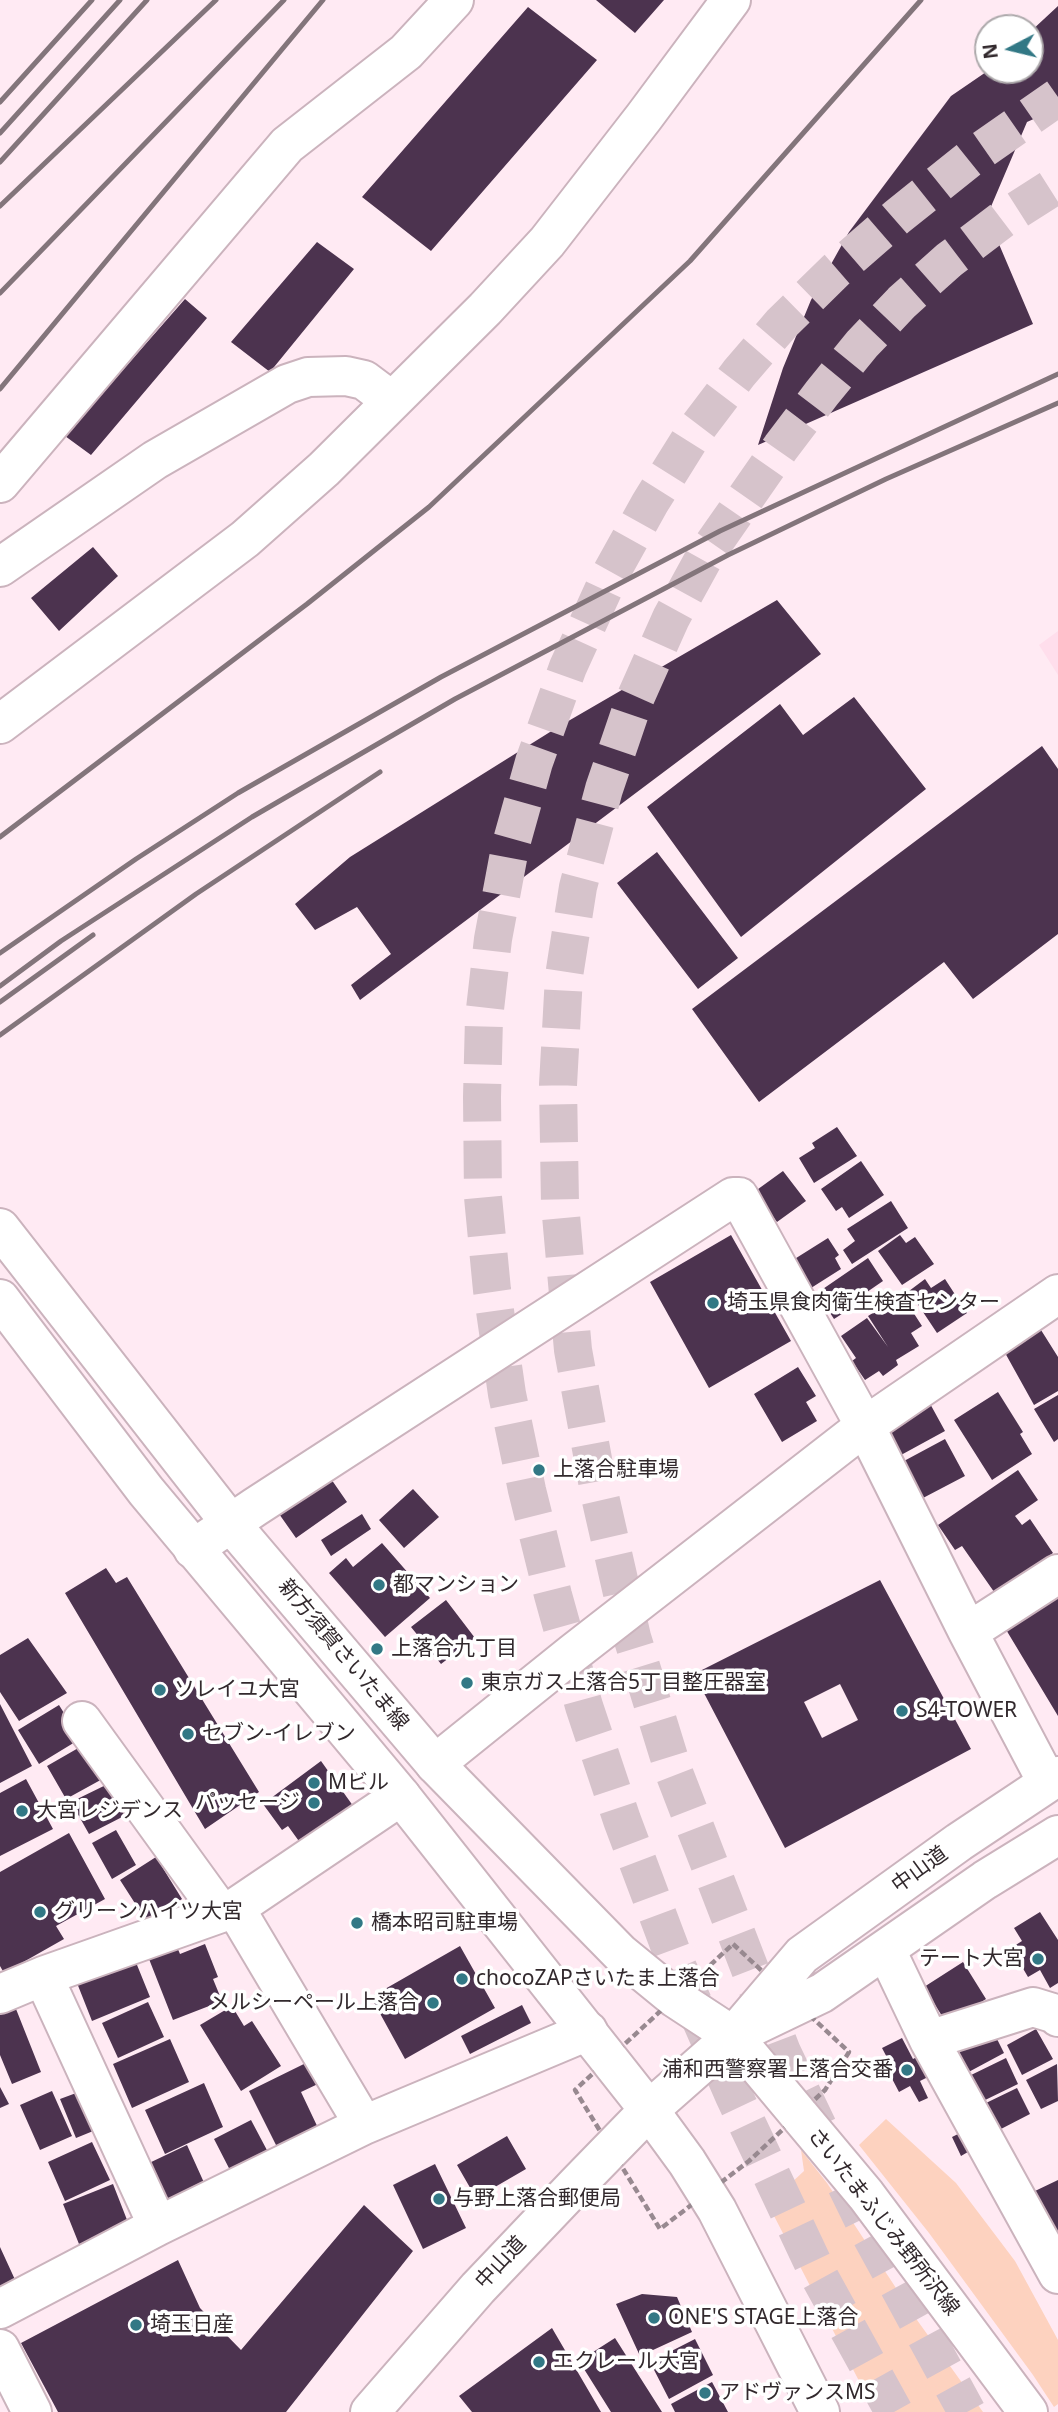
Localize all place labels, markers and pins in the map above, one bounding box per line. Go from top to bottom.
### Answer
place label: 埼玉県食肉衛生検査センター [727,1290,1000,1316]
marker: 埼玉県食肉衛生検査センター [705,1295,721,1311]
place label: 上落合駐車場 [553,1457,679,1483]
marker: 上落合駐車場 [531,1462,547,1478]
place label: 都マンション [393,1572,519,1598]
marker: 都マンション [371,1577,387,1593]
place label: 上落合九丁目 [391,1636,517,1662]
marker: 上落合九丁目 [369,1641,385,1657]
place label: 東京ガス上落合5丁目整圧器室 [481,1670,766,1696]
marker: 東京ガス上落合5丁目整圧器室 [459,1675,475,1691]
place label: ソレイユ大宮 [174,1677,300,1703]
marker: ソレイユ大宮 [152,1682,168,1698]
place label: S4-TOWER [916,1698,1017,1724]
marker: S4-TOWER [894,1703,910,1719]
place label: セブン-イレブン [202,1721,356,1747]
marker: セブン-イレブン [180,1726,196,1742]
place label: Mビル [328,1770,389,1796]
marker: Mビル [306,1775,322,1791]
place label: パッセージ [195,1790,300,1816]
marker: パッセージ [306,1795,322,1811]
place label: 大宮レジデンス [36,1798,183,1824]
marker: 大宮レジデンス [14,1803,30,1819]
place label: グリーンハイツ大宮 [54,1899,243,1925]
marker: グリーンハイツ大宮 [32,1904,48,1920]
place label: 橋本昭司駐車場 [371,1910,518,1936]
marker: 橋本昭司駐車場 [349,1915,365,1931]
place label: テート大宮 [919,1946,1024,1972]
marker: テート大宮 [1030,1951,1046,1967]
place label: chocoZAPさいたま上落合 [476,1966,720,1992]
marker: chocoZAPさいたま上落合 [454,1971,470,1987]
place label: メルシーペール上落合 [209,1990,419,2016]
marker: メルシーペール上落合 [425,1995,441,2011]
place label: 浦和西警察署上落合交番 [662,2057,893,2083]
marker: 浦和西警察署上落合交番 [899,2062,915,2078]
place label: 与野上落合郵便局 [453,2186,621,2212]
marker: 与野上落合郵便局 [431,2191,447,2207]
place label: ONE'S STAGE上落合 [668,2305,858,2331]
marker: ONE'S STAGE上落合 [646,2310,662,2326]
place label: 埼玉日産 [150,2312,234,2338]
marker: 埼玉日産 [128,2317,144,2333]
place label: エクレール大宮 [553,2349,700,2375]
marker: エクレール大宮 [531,2354,547,2370]
place label: アドヴァンスMS [719,2380,876,2406]
marker: アドヴァンスMS [697,2385,713,2401]

